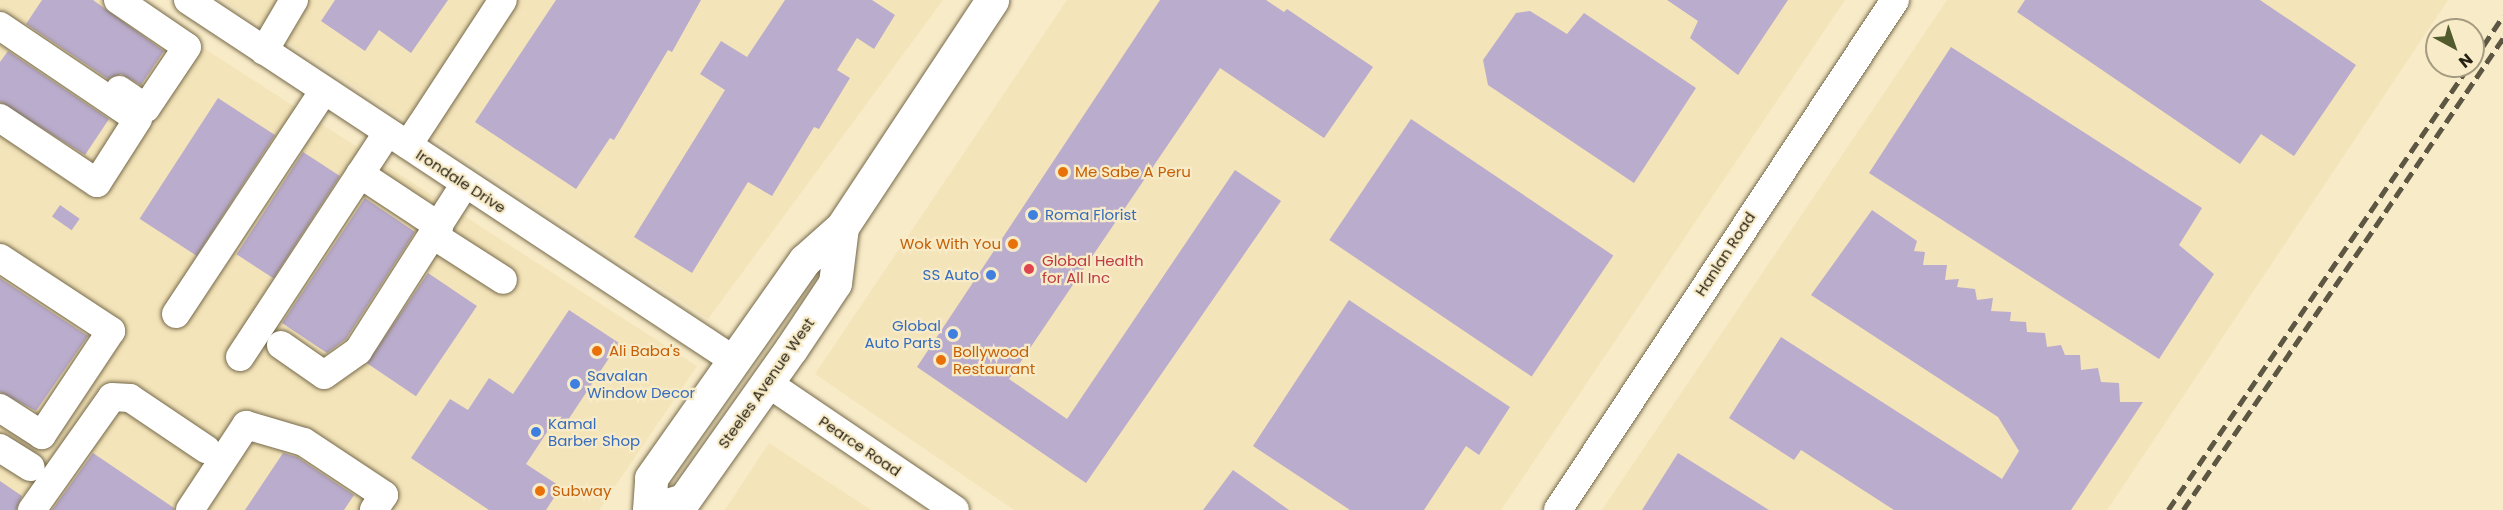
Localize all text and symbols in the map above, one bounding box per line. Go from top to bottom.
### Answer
north arrow [2425,18,2485,78]
text: N [2454,48,2478,73]
street label: Irondale Drive [413,145,509,217]
place label: Me Sabe A Peru [1075,163,1191,181]
marker: Me Sabe A Peru [1056,165,1070,179]
place label: Roma Florist [1045,206,1137,224]
marker: Roma Florist [1026,208,1040,222]
street label: Hanlan Road [1691,209,1759,299]
place label: Wok With You [900,235,1001,253]
marker: Wok With You [1006,237,1020,251]
place label: Global Health for All Inc [1042,251,1144,286]
marker: Global Health for All Inc [1020,260,1038,278]
place label: SS Auto [923,266,979,284]
marker: SS Auto [984,268,998,282]
street label: Steeles Avenue West [714,314,818,452]
place label: Global Auto Parts [865,316,941,351]
marker: Global Auto Parts [946,327,960,341]
place label: Ali Baba's [609,342,680,360]
place label: Bollywood Restaurant [953,342,1035,377]
marker: Ali Baba's [590,344,604,358]
marker: Bollywood Restaurant [934,353,948,367]
place label: Savalan Window Decor [587,366,695,401]
marker: Savalan Window Decor [568,377,582,391]
street label: Pearce Road [816,412,904,480]
place label: Kamal Barber Shop [548,414,640,449]
marker: Kamal Barber Shop [529,425,543,439]
place label: Subway [552,482,611,500]
marker: Subway [533,484,547,498]

